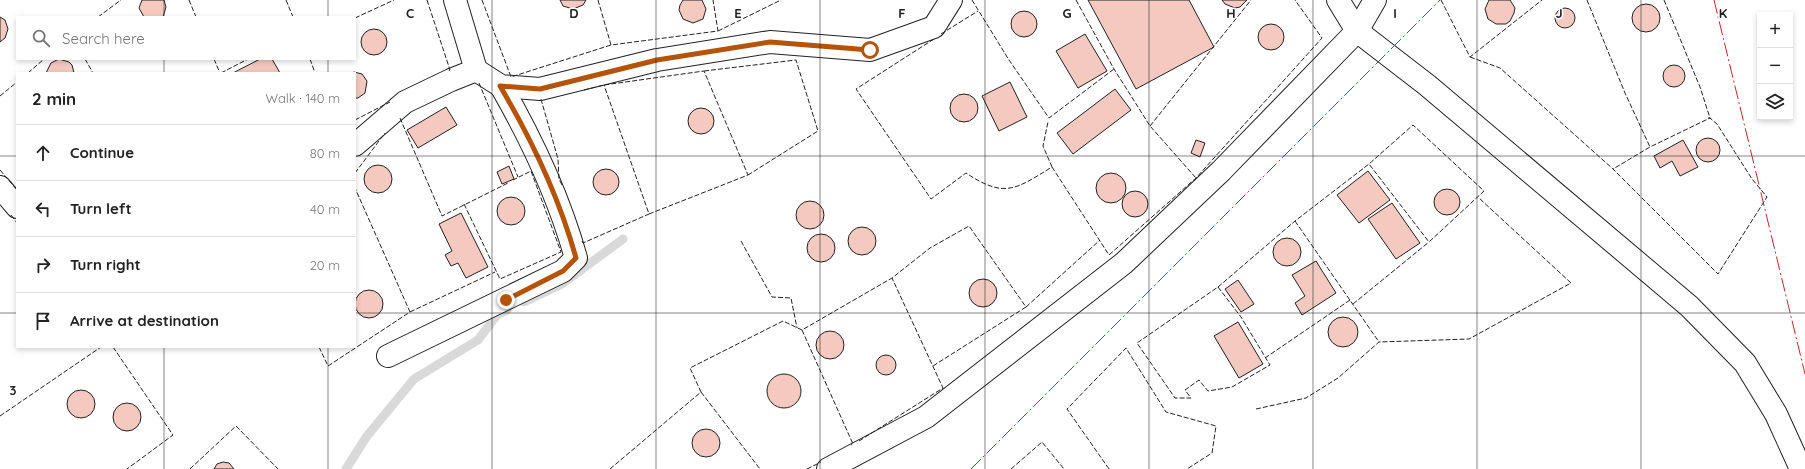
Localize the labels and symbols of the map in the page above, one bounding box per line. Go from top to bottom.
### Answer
text: C [406,5,414,21]
text: D [569,5,579,21]
text: E [734,5,742,21]
text: F [898,5,906,21]
text: G [1062,5,1072,21]
text: H [1226,5,1236,21]
text: I [1393,5,1397,21]
text: J [1555,5,1563,21]
text: K [1719,5,1728,21]
route start [861,41,879,59]
route end [497,291,515,309]
text: 3 [10,382,17,398]

